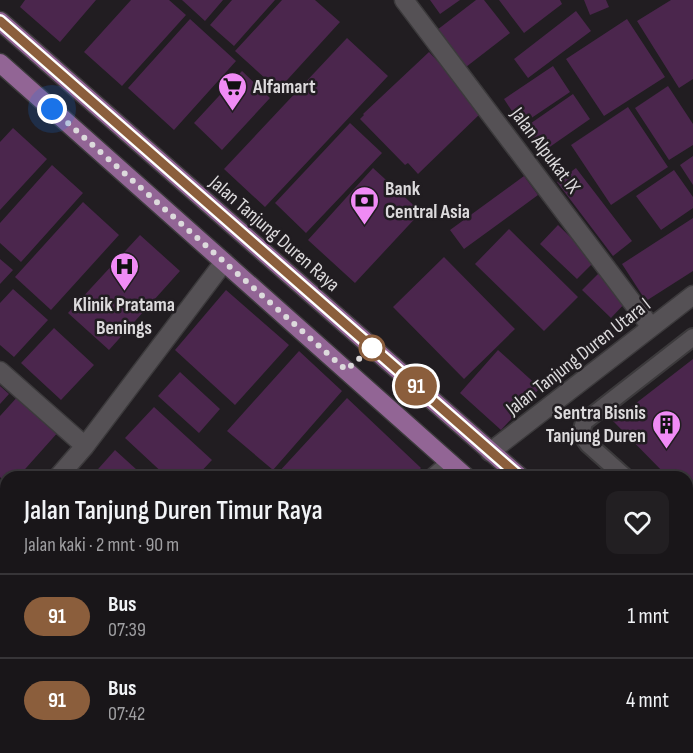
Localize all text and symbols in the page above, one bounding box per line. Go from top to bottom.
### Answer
supermarket icon: Alfamart [216,70,248,112]
place label: Alfamart [252,75,316,99]
your location [37,94,67,124]
street label: Jalan Alpukat IX [505,102,586,199]
street label: Jalan Tanjung Duren Raya [204,170,344,297]
place label: Bank Central Asia [385,177,470,224]
bank icon: Bank Central Asia [348,184,380,226]
hospital icon: Klinik Pratama Benings [108,250,140,292]
place label: Klinik Pratama Benings [73,293,175,340]
street label: Jalan Tanjung Duren Utara I [501,293,656,421]
unlabelled marker [359,335,385,361]
line badge: 91 [389,366,443,406]
text: 91 [407,374,425,399]
place label: Sentra Bisnis Tanjung Duren [546,401,646,448]
building icon: Sentra Bisnis Tanjung Duren [651,408,683,450]
button: heart [606,491,669,554]
text: Jalan Tanjung Duren Timur Raya [24,494,323,527]
text: Jalan kaki · 2 mnt · 90 m [24,533,179,557]
text: Bus [108,591,137,618]
text: 1 mnt [627,603,669,630]
text: 91 [48,604,66,629]
text: 07:39 [108,618,146,642]
text: Bus [108,675,137,702]
text: 4 mnt [626,687,669,714]
text: 91 [48,688,66,713]
text: 07:42 [108,702,145,726]

